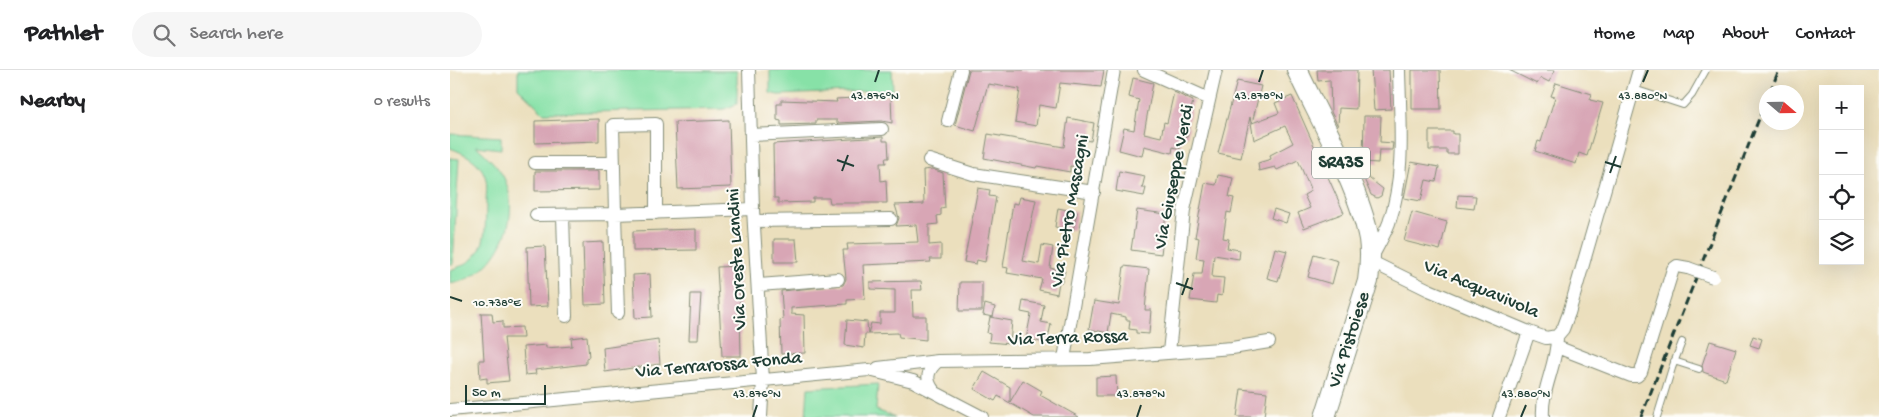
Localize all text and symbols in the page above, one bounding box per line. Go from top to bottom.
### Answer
search box [132,12,482,57]
text: Pathlet [25,20,102,49]
icon: search [150,21,178,49]
text: Search here [190,23,283,46]
text: Home [1593,24,1635,45]
text: Map [1663,24,1694,45]
text: About [1722,24,1768,45]
text: Contact [1796,24,1854,45]
north arrow [1759,85,1804,130]
map controls [1819,85,1864,265]
button: + [1819,85,1864,130]
text: Nearby [20,90,85,115]
text: 43.876°N [851,90,899,104]
text: 43.878°N [1235,90,1283,104]
text: 43.880°N [1619,90,1668,104]
text: 0 results [374,93,430,112]
street label: Via Giuseppe Verdi [1150,103,1200,252]
button: − [1819,130,1864,175]
street label: Via Pietro Mascagni [1046,133,1096,290]
road number: SR435 [1312,148,1370,179]
button: locate [1819,175,1864,220]
street label: Via Oreste Landini [723,188,753,331]
button: layers [1819,220,1864,265]
street label: Via Acquavivola [1419,255,1544,325]
street label: Via Pistoiese [1323,289,1376,392]
text: 10.738°E [472,297,521,311]
street label: Via Terra Rossa [1007,325,1130,353]
street label: Via Terrarossa Fonda [634,347,805,385]
scale bar [465,382,546,405]
text: 50 m [472,385,501,402]
text: 43.876°N [733,388,781,402]
text: 43.878°N [1117,388,1165,402]
text: 43.880°N [1502,388,1551,402]

